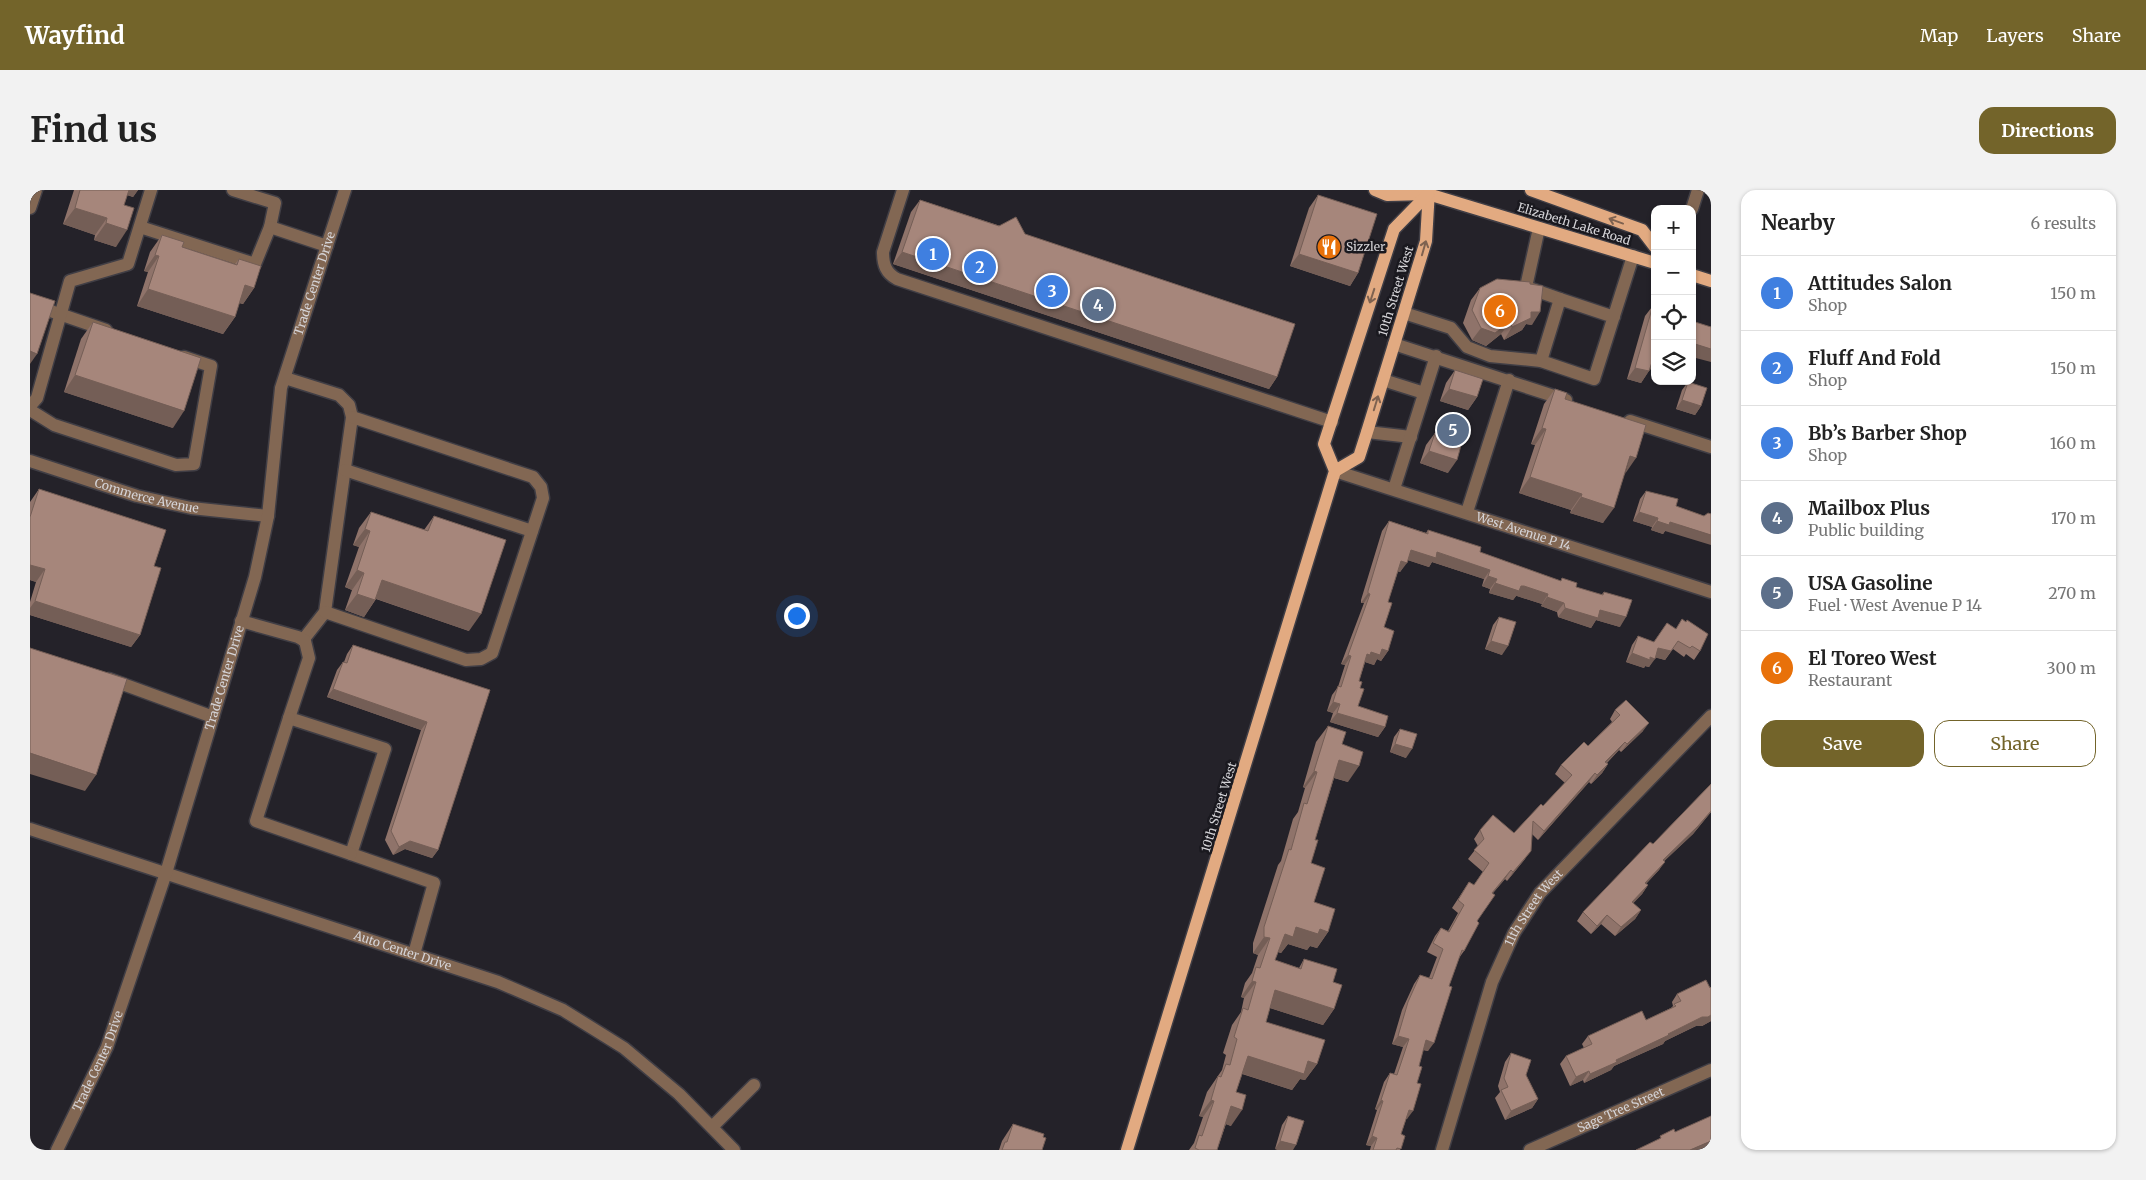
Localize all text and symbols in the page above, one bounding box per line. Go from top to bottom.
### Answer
text: Wayfind [25,20,125,51]
text: Map [1920,24,1958,47]
text: Layers [1986,24,2044,47]
text: Share [2072,24,2121,47]
button: Directions [1979,107,2116,154]
text: Find us [30,108,157,152]
street label: Elizabeth Lake Road [1516,199,1633,248]
map controls [1651,205,1696,385]
button: + [1651,205,1696,250]
text: Nearby [1761,209,1835,236]
text: 6 results [2031,213,2096,233]
one-way arrow [1609,216,1624,225]
street label: Trade Center Drive [290,230,338,337]
restaurant icon: Sizzler [1316,234,1342,260]
pin: 1 [917,235,949,273]
place label: Sizzler [1346,239,1386,254]
one-way arrow [1419,240,1429,256]
street label: 10th Street West [1375,244,1416,338]
pin: 2 [964,248,996,286]
button: − [1651,250,1696,295]
text: Attitudes Salon [1808,271,1952,295]
pin: 3 [1036,272,1068,310]
text: 1 [1773,283,1781,303]
text: 150 m [2050,283,2096,303]
pin: 4 [1082,286,1114,324]
one-way arrow [1367,288,1376,303]
pin: 6 [1484,292,1516,330]
button: locate [1651,295,1696,340]
text: Shop [1808,295,1847,315]
button: layers [1651,340,1696,385]
text: Fluff And Fold [1808,346,1941,370]
text: 2 [1772,358,1782,378]
text: 150 m [2050,358,2096,378]
text: Shop [1808,370,1847,390]
one-way arrow [1372,396,1381,412]
pin: 5 [1437,411,1469,449]
text: Bb’s Barber Shop [1808,421,1967,445]
text: 3 [1772,433,1782,453]
text: 160 m [2050,433,2096,453]
text: Shop [1808,445,1847,465]
street label: Commerce Avenue [93,475,199,516]
text: Mailbox Plus [1808,496,1930,520]
text: 4 [1772,508,1782,528]
text: 170 m [2051,508,2096,528]
street label: West Avenue P 14 [1473,509,1574,554]
text: Public building [1808,520,1924,540]
text: USA Gasoline [1808,571,1933,595]
text: 5 [1772,583,1782,603]
text: 270 m [2048,583,2096,603]
text: Fuel · West Avenue P 14 [1808,595,1982,615]
your location [784,603,810,629]
street label: Trade Center Drive [201,624,247,732]
text: El Toreo West [1808,646,1937,670]
text: 6 [1772,658,1782,678]
text: 300 m [2047,658,2096,678]
text: Restaurant [1808,670,1892,690]
button: Save [1761,720,1924,767]
button: Share [1934,720,2096,767]
street label: 10th Street West [1198,760,1239,854]
street label: 11th Street West [1501,866,1566,948]
street label: Auto Center Drive [351,927,453,973]
street label: Trade Center Drive [69,1009,126,1114]
street label: Sage Tree Street [1575,1084,1666,1135]

